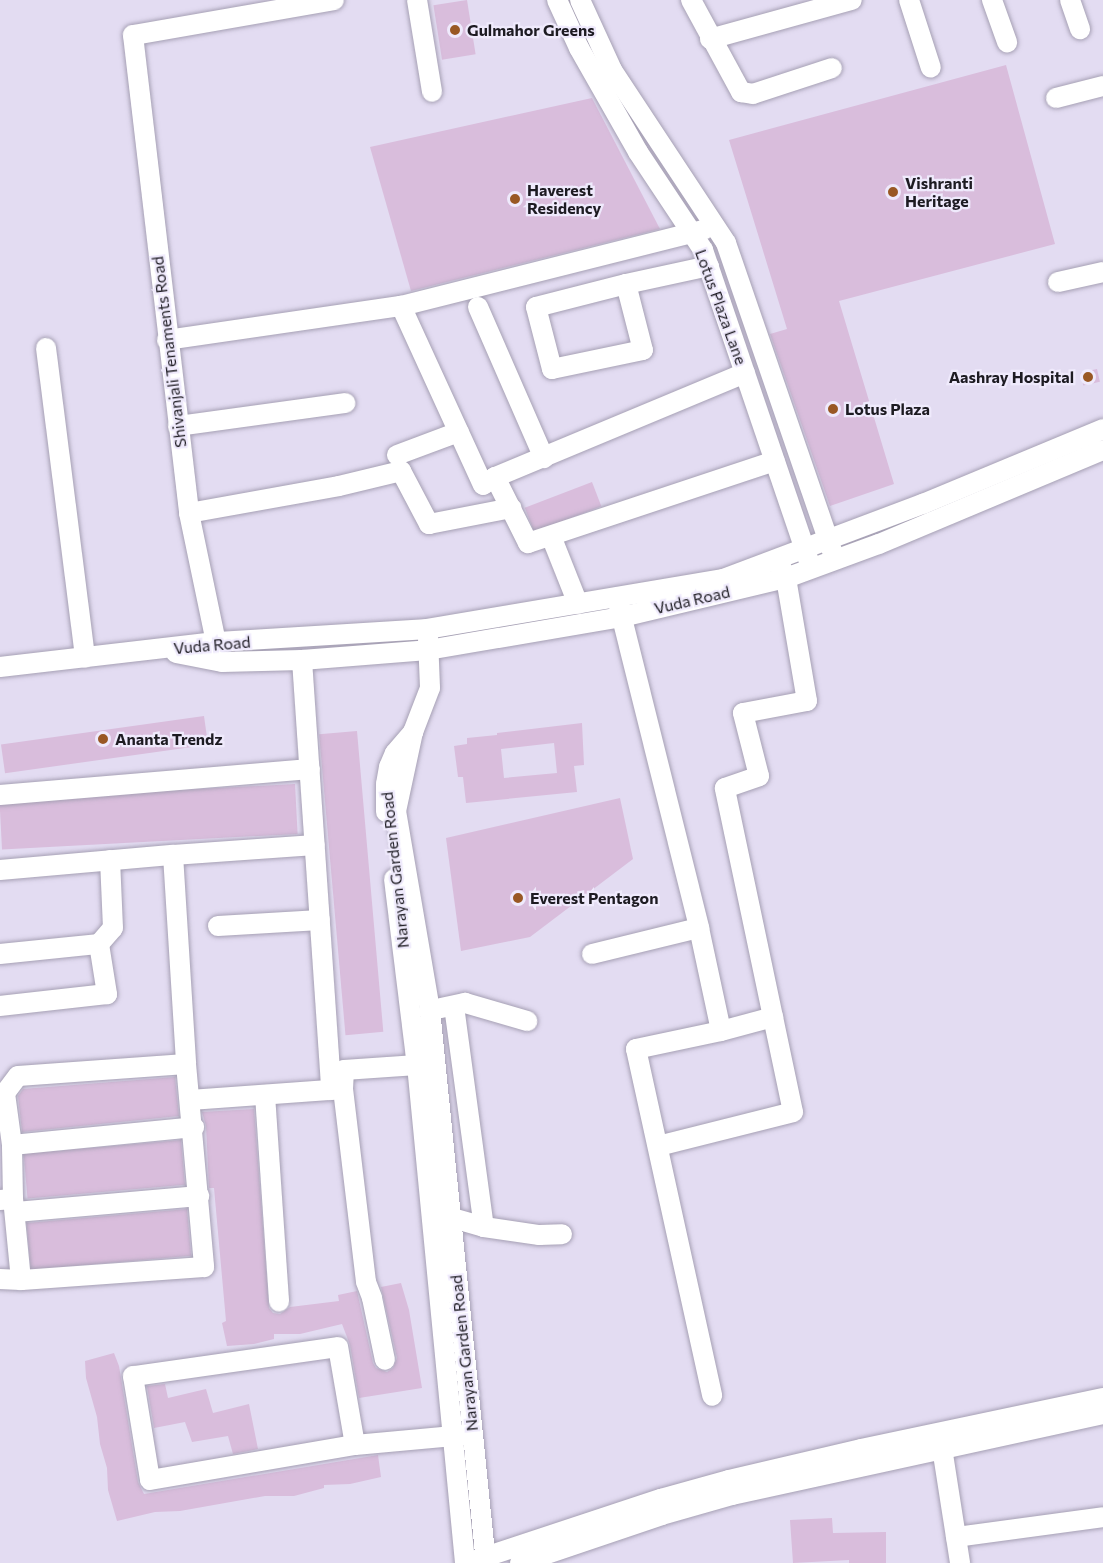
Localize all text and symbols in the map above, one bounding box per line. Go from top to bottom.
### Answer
place label: Gulmahor Greens [467,20,595,40]
marker: Gulmahor Greens [448,23,462,37]
place label: Vishranti Heritage [905,173,973,211]
place label: Haverest Residency [527,180,601,218]
marker: Vishranti Heritage [886,185,900,199]
marker: Haverest Residency [508,192,522,206]
street label: Lotus Plaza Lane [691,247,751,367]
street label: Shivanjali Tenaments Road [148,255,190,449]
place label: Aashray Hospital [949,367,1074,387]
marker: Aashray Hospital [1079,368,1097,386]
place label: Lotus Plaza [845,399,930,419]
marker: Lotus Plaza [826,402,840,416]
street label: Vuda Road [652,582,732,618]
street label: Vuda Road [173,632,251,658]
place label: Ananta Trendz [115,729,223,749]
marker: Ananta Trendz [96,732,110,746]
street label: Narayan Garden Road [377,791,413,949]
place label: Everest Pentagon [530,888,658,908]
marker: Everest Pentagon [511,891,525,905]
street label: Narayan Garden Road [446,1274,482,1432]

